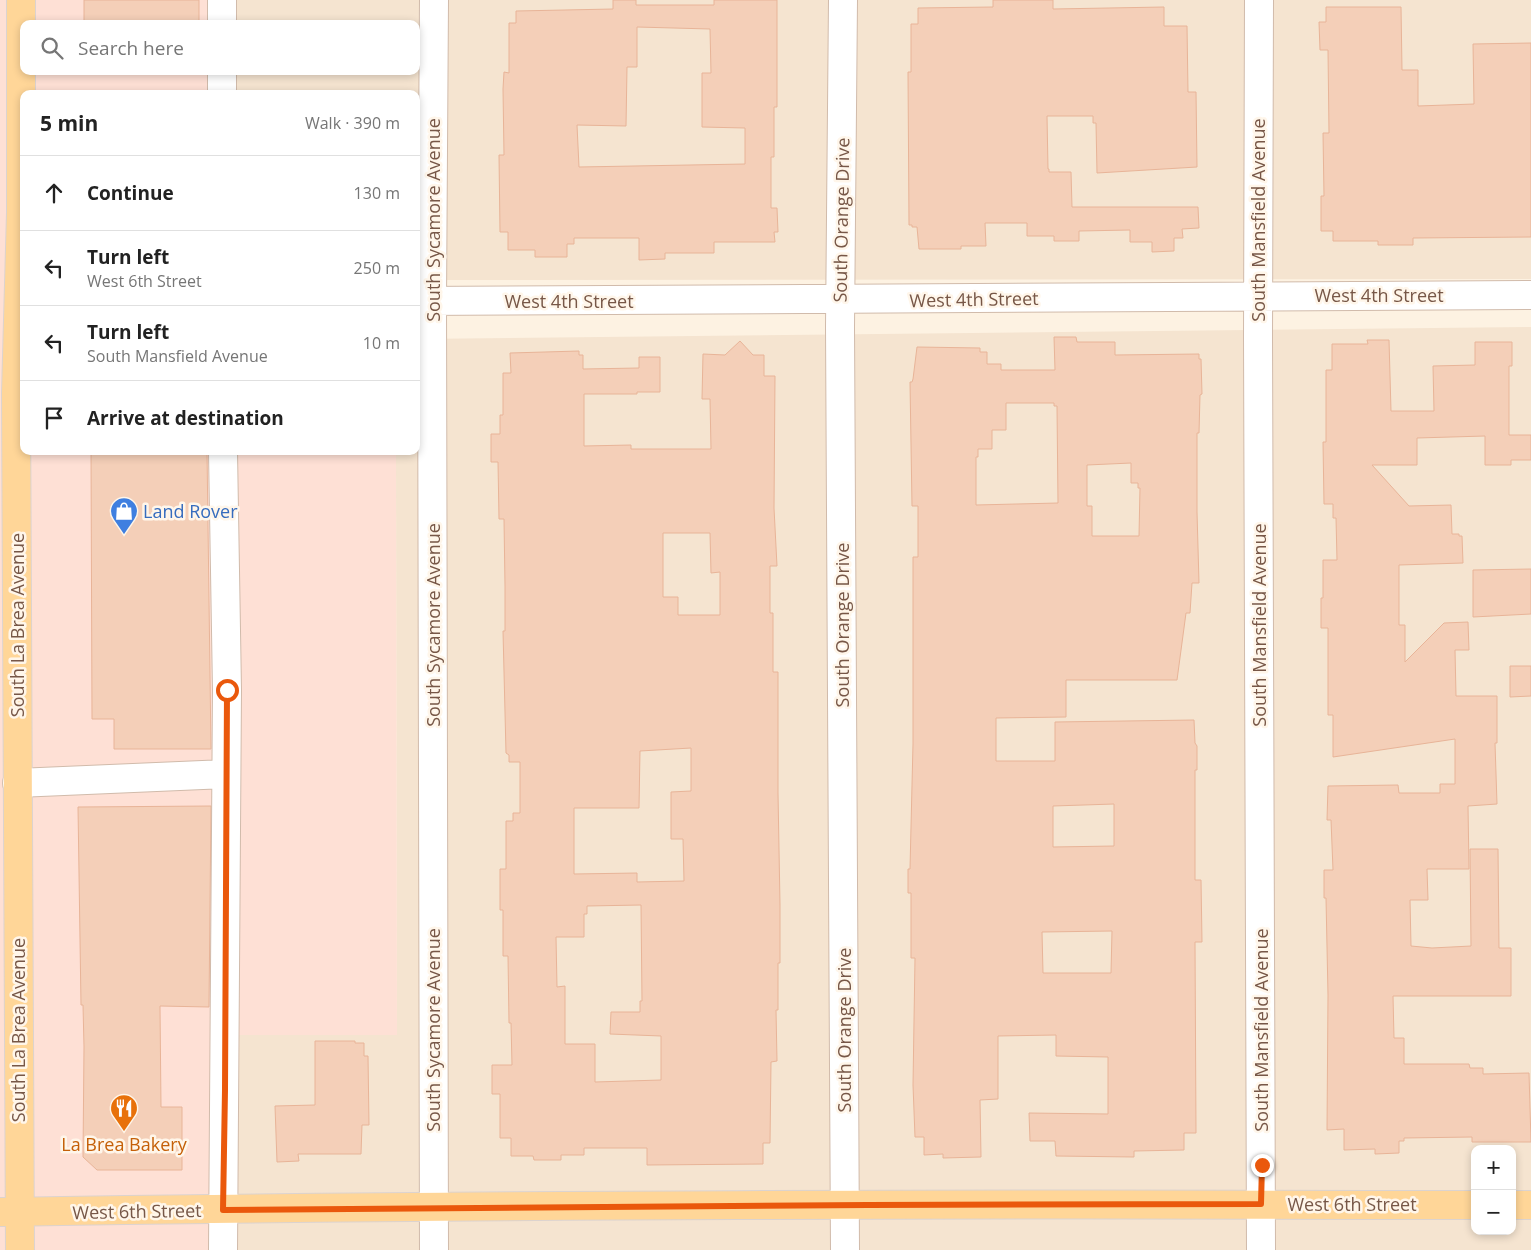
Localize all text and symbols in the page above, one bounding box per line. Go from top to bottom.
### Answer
search box [20,20,420,75]
icon: search [38,34,66,62]
text: Search here [78,35,184,61]
text: 5 min [40,109,98,137]
text: Walk · 390 m [305,112,400,134]
street label: South Sycamore Avenue [421,118,445,322]
street label: South Mansfield Avenue [1246,118,1270,322]
street label: South Orange Drive [828,137,854,303]
icon: ahead [40,179,68,207]
text: Continue [87,180,174,206]
text: 130 m [354,182,400,204]
text: Turn left [87,244,169,270]
icon: left [40,254,68,282]
text: 250 m [354,257,400,279]
text: West 6th Street [87,270,202,292]
street label: West 4th Street [1314,283,1444,307]
street label: West 4th Street [909,286,1039,312]
street label: West 4th Street [504,289,634,313]
text: Turn left [87,319,169,345]
icon: left [40,329,68,357]
text: 10 m [363,332,400,354]
text: South Mansfield Avenue [87,345,268,367]
icon: arrive [40,404,68,432]
text: Arrive at destination [87,405,284,431]
shop icon: Land Rover [109,496,139,535]
place label: Land Rover [143,499,238,523]
street label: South Sycamore Avenue [421,523,445,727]
street label: South Mansfield Avenue [1247,523,1271,727]
street label: South La Brea Avenue [5,533,29,717]
street label: South Orange Drive [830,543,854,707]
route start [216,679,239,702]
street label: South Sycamore Avenue [421,928,445,1132]
street label: South Mansfield Avenue [1249,928,1273,1132]
street label: South La Brea Avenue [6,938,30,1122]
street label: South Orange Drive [832,948,856,1112]
restaurant icon: La Brea Bakery [109,1093,139,1132]
place label: La Brea Bakery [61,1132,188,1156]
map controls [1471,1145,1516,1235]
button: + [1471,1145,1516,1190]
route end [1251,1154,1274,1177]
button: − [1471,1190,1516,1235]
street label: West 6th Street [1287,1192,1417,1216]
street label: West 6th Street [72,1198,202,1224]

